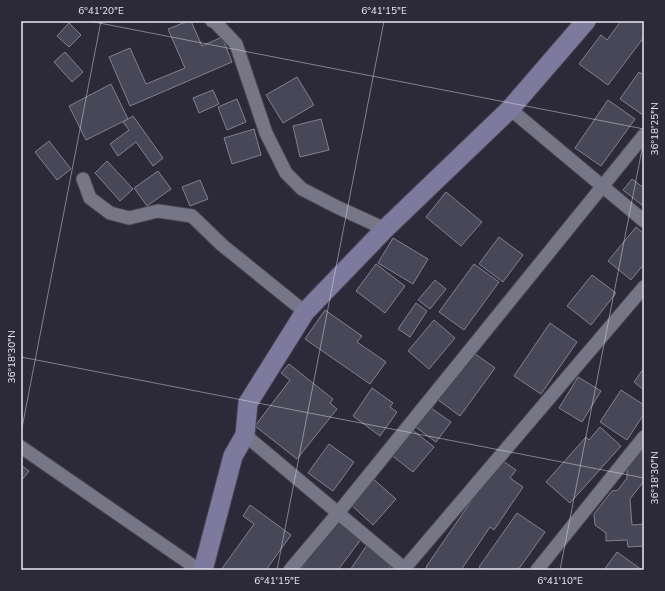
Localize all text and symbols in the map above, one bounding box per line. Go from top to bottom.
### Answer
text: 6°41'20"E [78,4,124,18]
text: 6°41'15"E [361,4,407,18]
text: 36°18'25"N [648,102,662,156]
text: 36°18'30"N [5,330,19,384]
text: 36°18'30"N [648,451,662,505]
text: 6°41'15"E [254,574,300,588]
text: 6°41'10"E [537,574,583,588]

